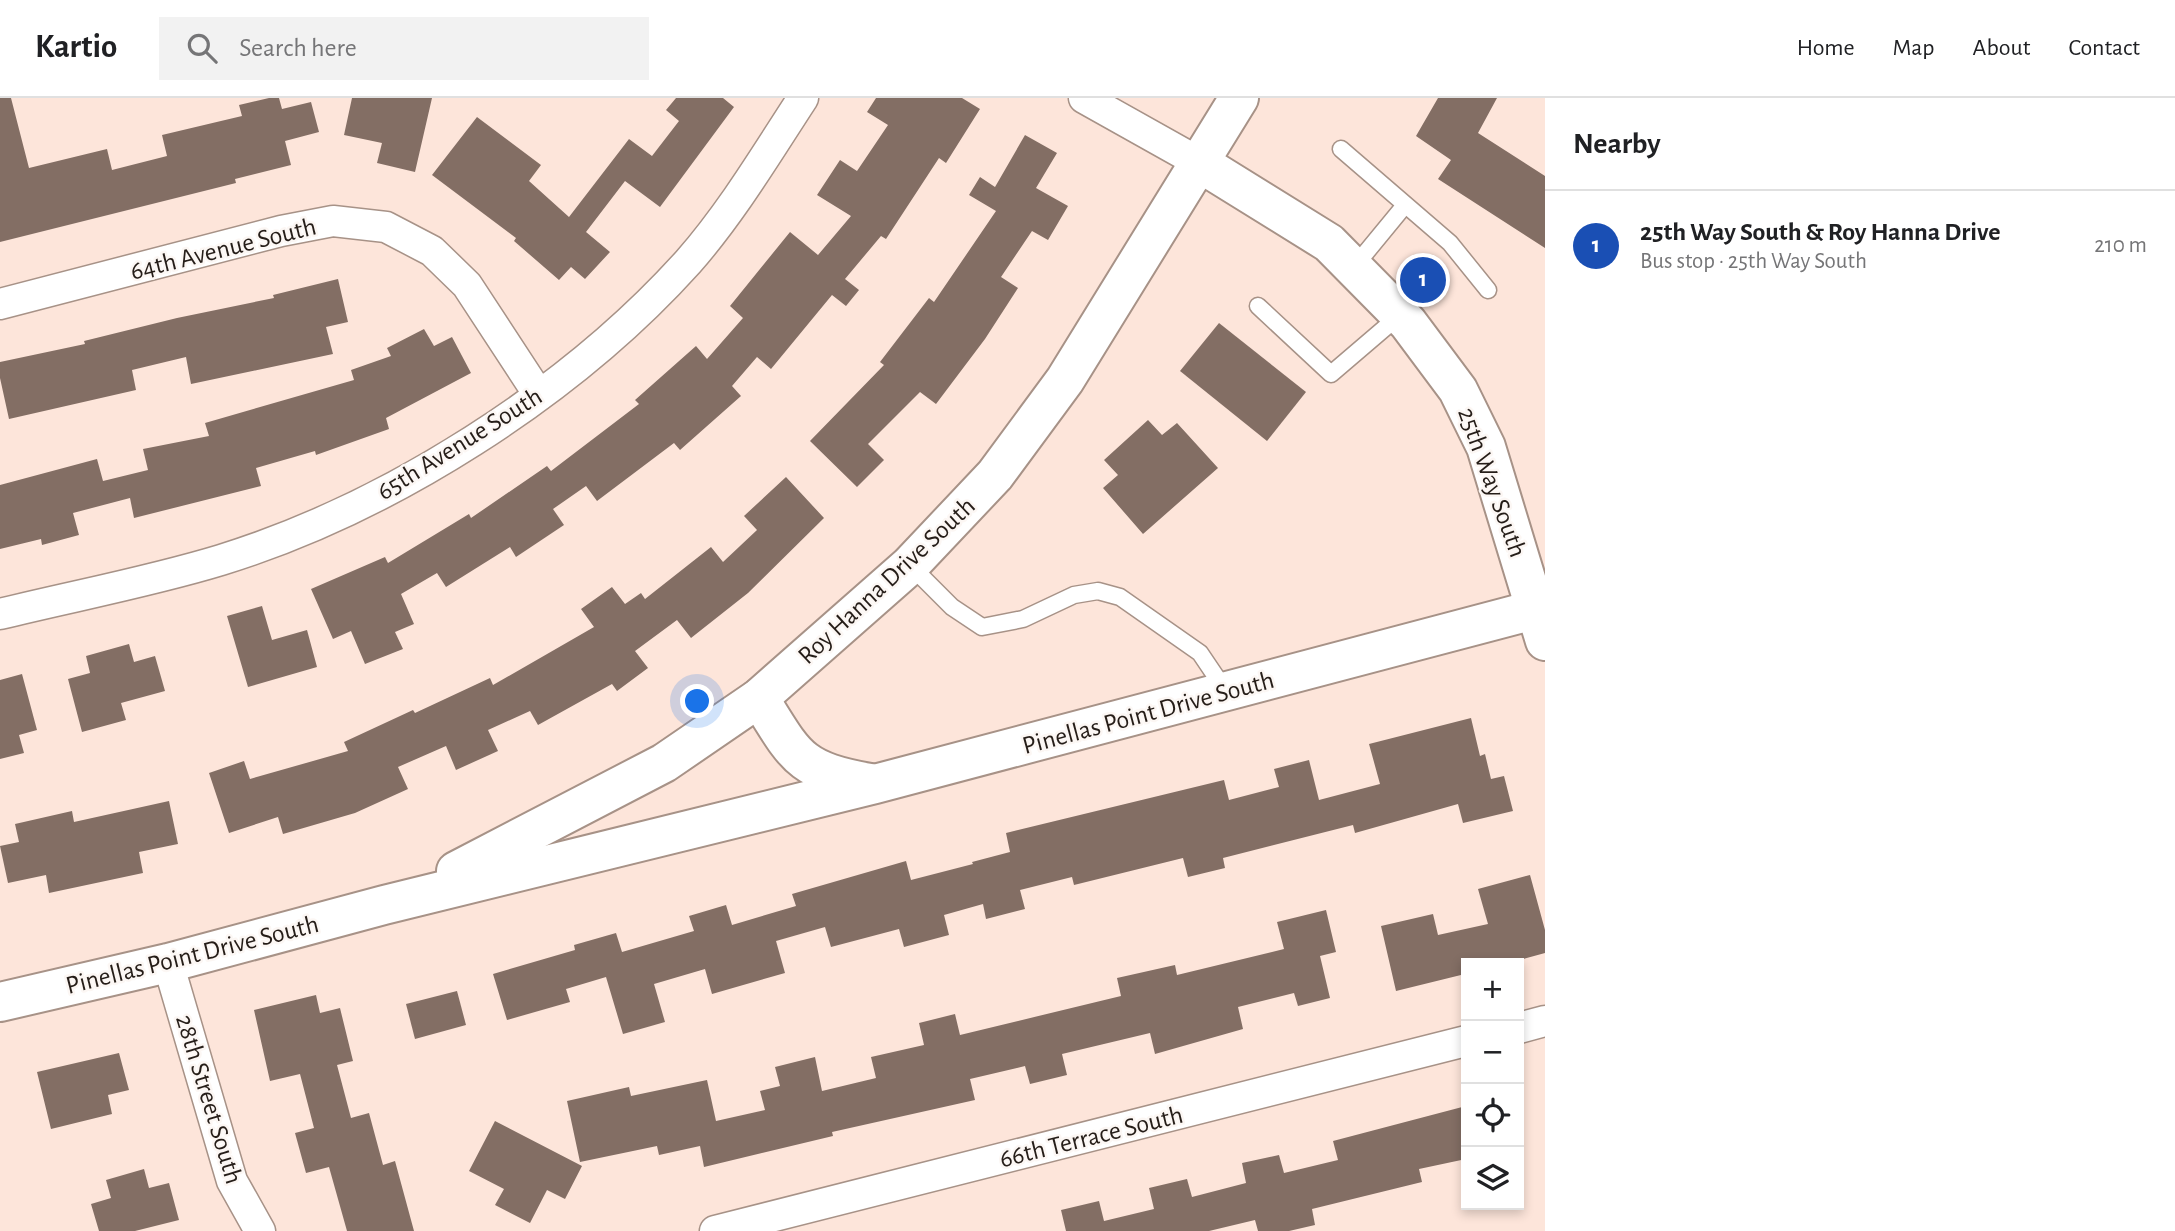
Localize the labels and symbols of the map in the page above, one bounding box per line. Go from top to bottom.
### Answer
street label: 64th Avenue South [128,213,319,285]
pin: 1 [1400,254,1446,306]
street label: 65th Avenue South [373,383,547,505]
street label: 25th Way South [1453,404,1531,561]
street label: Roy Hanna Drive South [793,492,980,669]
street label: Pinellas Point Drive South [1020,667,1277,759]
your location [680,684,714,718]
street label: Pinellas Point Drive South [63,911,321,999]
street label: 28th Street South [171,1012,247,1187]
street label: 66th Terrace South [997,1102,1186,1172]

